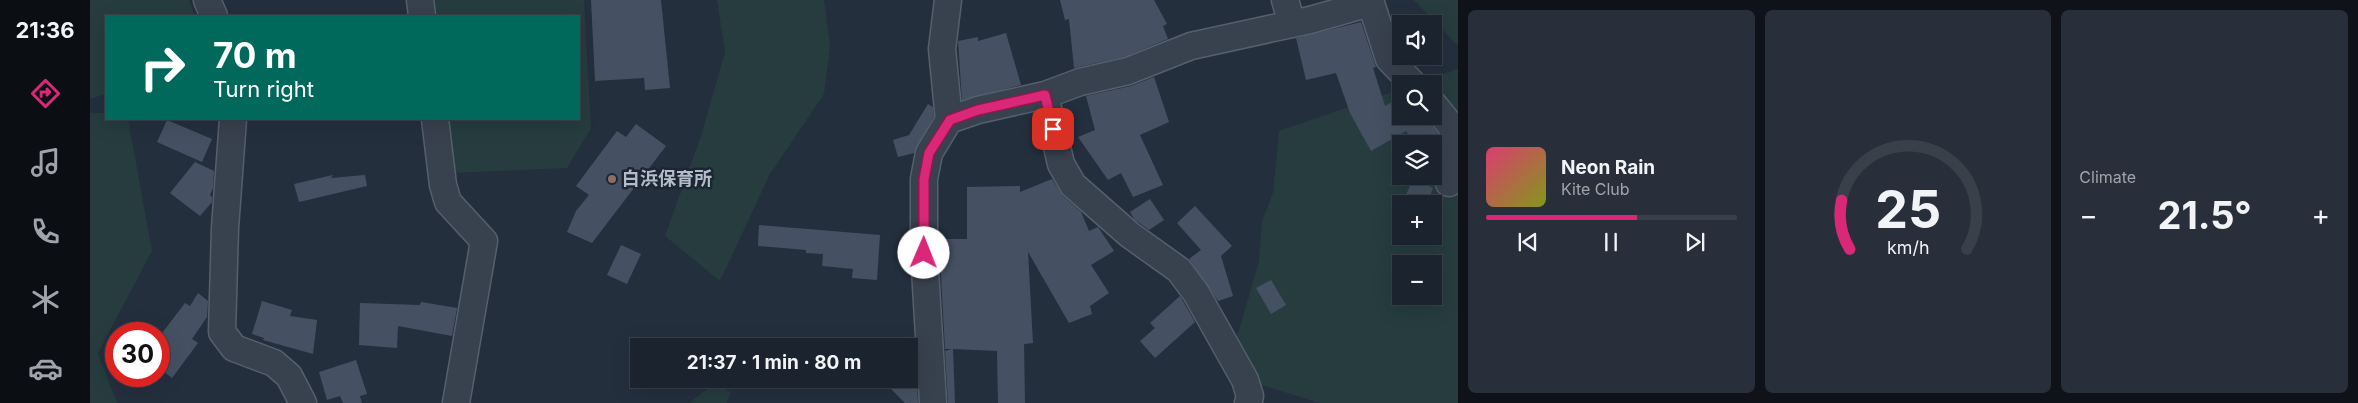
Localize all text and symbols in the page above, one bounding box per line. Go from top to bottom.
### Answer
map controls [1392,15,1442,305]
button: sound [1392,15,1442,65]
text: 21:36 [15,17,75,43]
text: 70 m [213,34,297,76]
icon: right [130,35,195,100]
button: search [1392,75,1442,125]
icon: directions [28,76,63,111]
text: Turn right [213,76,314,102]
pin [1032,108,1074,150]
icon: arrive [1039,115,1067,143]
button: layers [1392,135,1442,185]
icon: music [28,145,63,180]
text: Neon Rain [1561,156,1655,179]
text: Climate [2079,167,2136,187]
place label: 白浜保育所 [622,168,712,189]
marker: 白浜保育所 [606,173,618,185]
text: 25 [1875,178,1941,241]
text: Kite Club [1561,179,1630,199]
text: 21.5° [2157,192,2252,238]
button: + [1392,195,1442,245]
text: − [2079,198,2098,232]
text: + [2311,198,2330,232]
icon: phone [28,214,63,249]
position arrow [897,226,949,278]
icon: previous [1514,228,1542,256]
icon: pause [1597,228,1625,256]
icon: next [1681,228,1709,256]
text: km/h [1887,237,1929,258]
button: − [1392,255,1442,305]
icon: climate [28,282,63,317]
speed limit sign: 30 [105,322,170,387]
icon: car [28,351,63,386]
text: 21:37 · 1 min · 80 m [687,351,861,374]

